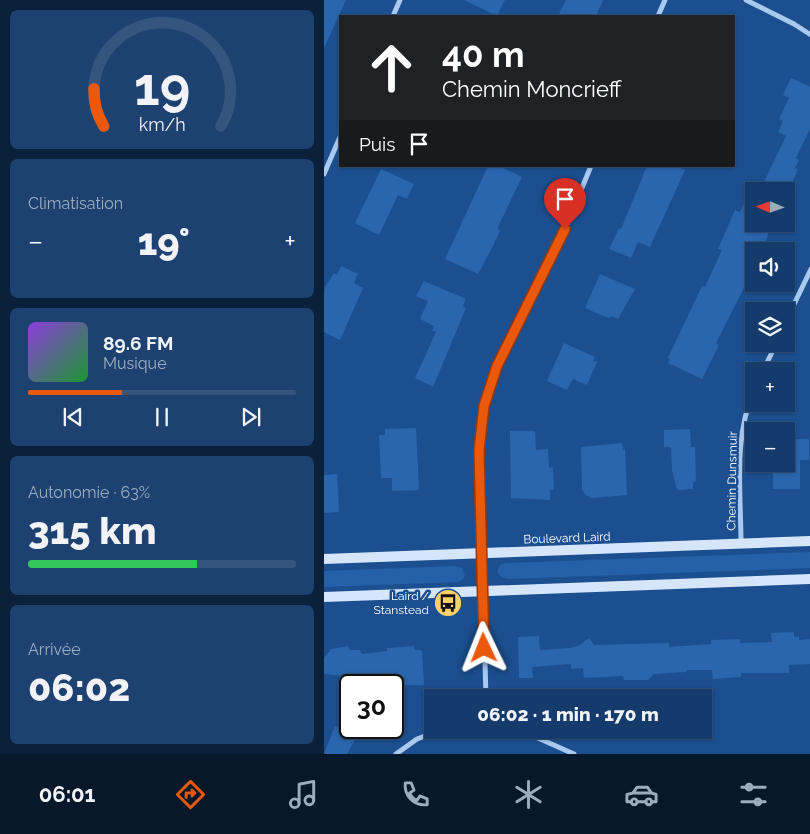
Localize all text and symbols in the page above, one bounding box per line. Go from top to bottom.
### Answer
text: 40 m [442,34,524,75]
icon: ahead [359,35,424,100]
text: 19 [134,56,190,117]
text: Chemin Moncrieff [442,76,622,102]
text: km/h [138,114,186,135]
icon: arrive [405,130,433,158]
text: Puis [359,133,395,155]
pin [544,178,586,229]
north arrow [745,182,795,232]
map controls [745,182,795,472]
icon: arrive [551,185,579,213]
text: Climatisation [28,194,123,213]
text: 19° [138,219,190,264]
text: − [28,225,43,258]
text: + [284,225,296,258]
button: sound [745,242,795,292]
button: layers [745,302,795,352]
text: 89.6 FM [103,332,173,354]
text: Musique [103,354,167,373]
button: + [745,362,795,412]
icon: previous [59,403,87,431]
icon: pause [148,403,176,431]
icon: next [237,403,265,431]
button: − [745,422,795,472]
street label: Chemin Dunsmuir [724,430,740,531]
text: Autonomie · 63% [28,483,150,502]
text: 315 km [28,508,157,553]
street label: Boulevard Laird [523,529,611,547]
bus stop icon: Laird / Stanstead [433,588,463,618]
place label: Laird / Stanstead [374,589,429,617]
position arrow [457,621,509,673]
text: Arrivée [28,640,81,659]
text: 06:02 [28,665,130,710]
speed limit sign: 30 [339,674,404,739]
text: 06:02 · 1 min · 170 m [477,703,659,725]
icon: directions [173,777,208,812]
icon: music [286,777,321,812]
icon: phone [398,777,433,812]
icon: climate [511,777,546,812]
icon: car [624,777,659,812]
icon: filters [736,777,771,812]
text: 06:01 [39,781,95,807]

